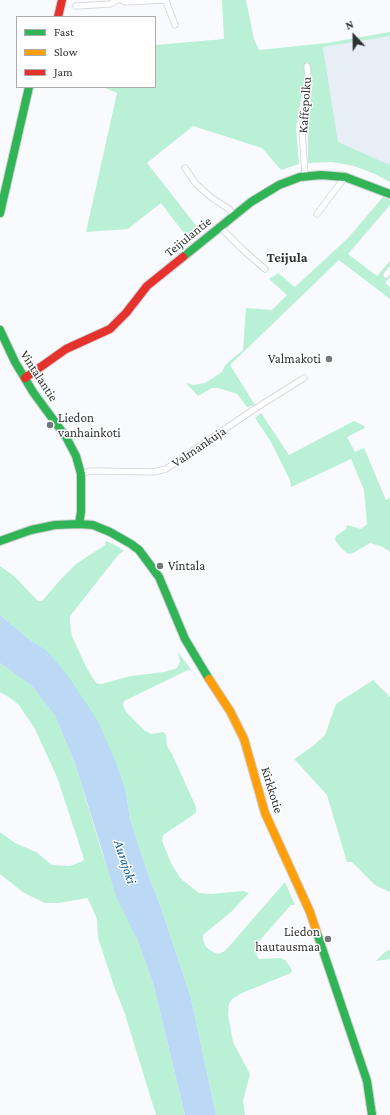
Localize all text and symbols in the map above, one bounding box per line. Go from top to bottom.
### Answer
legend [16,16,156,88]
north arrow [334,16,374,56]
text: N [344,18,355,32]
text: Fast [54,25,74,39]
text: Slow [54,45,78,59]
text: Jam [54,65,73,79]
street label: Kaffepolku [295,76,315,134]
street label: Teijulantie [161,213,215,261]
district label: Teijula [266,250,308,266]
street label: Vintalantie [17,348,61,404]
place label: Valmakoti [268,351,321,367]
marker: Valmakoti [324,354,334,364]
place label: Liedon vanhainkoti [58,410,121,441]
marker: Liedon vanhainkoti [45,420,55,430]
street label: Valmankuja [169,423,229,471]
place label: Vintala [168,558,205,574]
marker: Vintala [155,561,165,571]
street label: Kirkkotie [258,765,286,815]
water label: Aurajoki [110,838,140,886]
place label: Liedon hautausmaa [255,924,320,955]
marker: Liedon hautausmaa [323,934,333,944]

